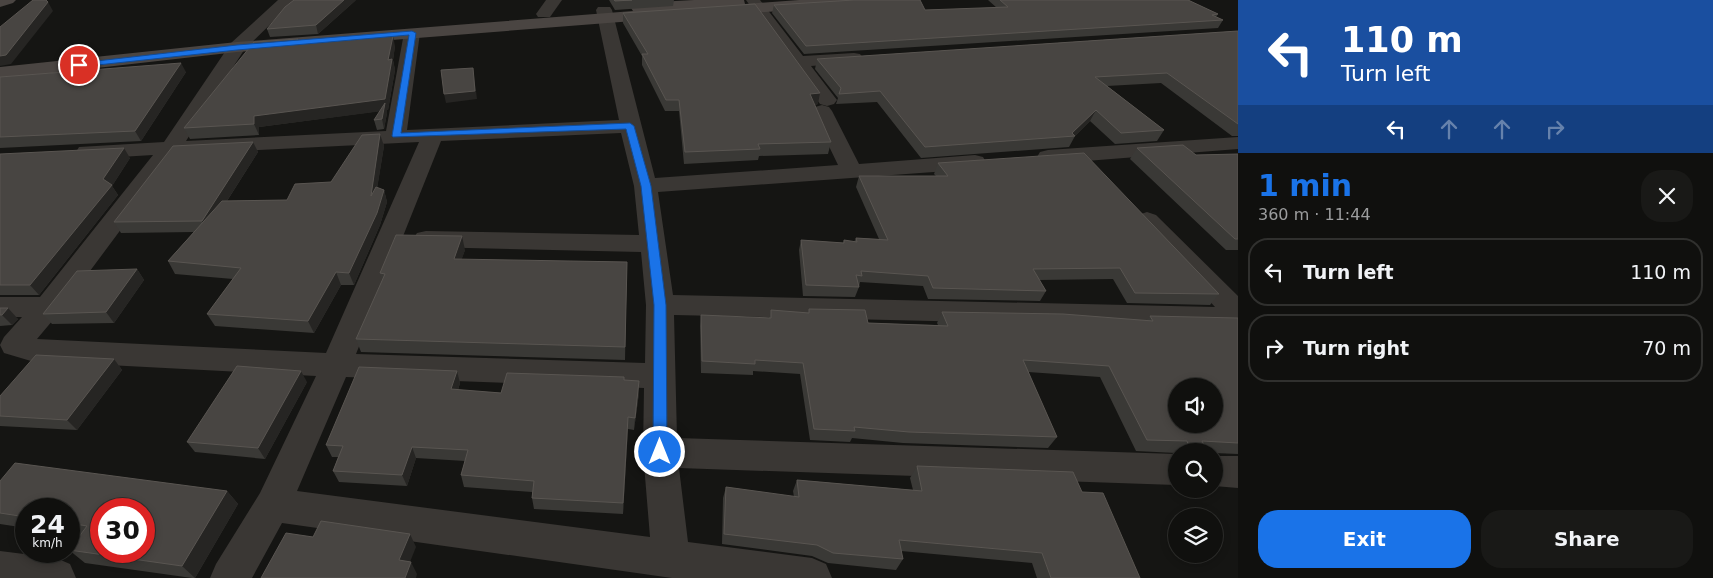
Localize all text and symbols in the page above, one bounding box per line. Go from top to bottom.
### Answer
icon: left [1258,20,1323,85]
text: 110 m [1341,20,1463,60]
pin [58,44,100,86]
icon: arrive [65,51,93,79]
text: Turn left [1341,61,1430,86]
icon: left [1382,115,1410,143]
icon: ahead [1435,115,1463,143]
icon: ahead [1488,115,1516,143]
icon: right [1541,115,1569,143]
text: 1 min [1258,168,1352,203]
button: close [1641,170,1693,222]
text: 360 m · 11:44 [1258,205,1371,224]
icon: left [1260,258,1288,286]
text: Turn left [1303,261,1394,283]
text: 110 m [1630,261,1691,283]
icon: right [1260,334,1288,362]
text: Turn right [1303,337,1409,359]
text: 70 m [1642,337,1691,359]
map controls [1168,378,1223,563]
button: sound [1168,378,1223,433]
position arrow [633,425,685,477]
button: search [1168,443,1223,498]
speed limit sign: 30 [90,498,155,563]
button: layers [1168,508,1223,563]
text: 24 [30,510,65,539]
button: Exit [1258,510,1471,568]
button: Share [1481,510,1693,568]
text: km/h [32,536,63,550]

